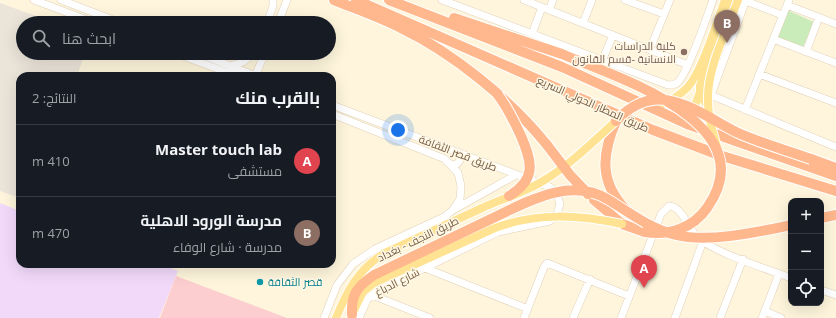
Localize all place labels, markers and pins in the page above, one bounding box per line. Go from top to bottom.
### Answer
pin: B [714,10,740,43]
place label: كلية الدراسات الانسانية -قسم القانون [572,38,676,67]
marker: كلية الدراسات الانسانية -قسم القانون [679,47,689,57]
pin: A [631,255,657,288]
place label: قصر الثقافة [268,274,322,289]
marker: قصر الثقافة [255,277,265,287]

